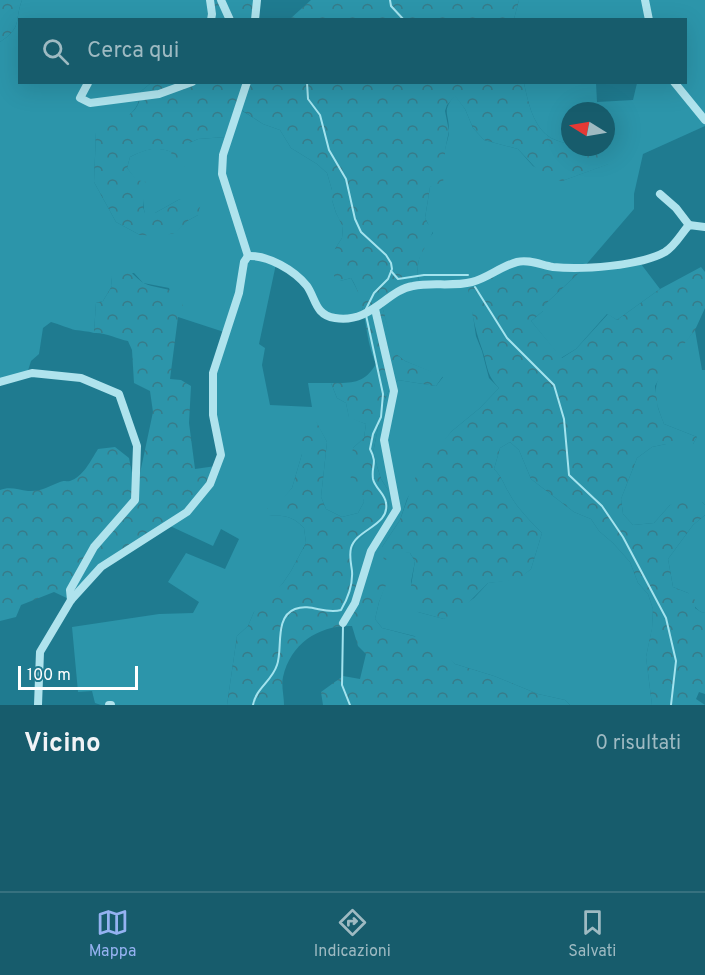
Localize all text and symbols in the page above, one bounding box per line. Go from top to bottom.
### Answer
search box [18,18,687,84]
icon: search [39,35,72,68]
text: Cerca qui [87,38,179,65]
north arrow [561,102,615,156]
scale bar [18,663,138,690]
text: 100 m [27,666,71,686]
text: Vicino [24,728,101,761]
text: 0 risultati [595,731,681,757]
tab: Mappa [89,906,136,962]
tab: Indicazioni [314,906,391,962]
tab: Salvati [568,906,616,962]

